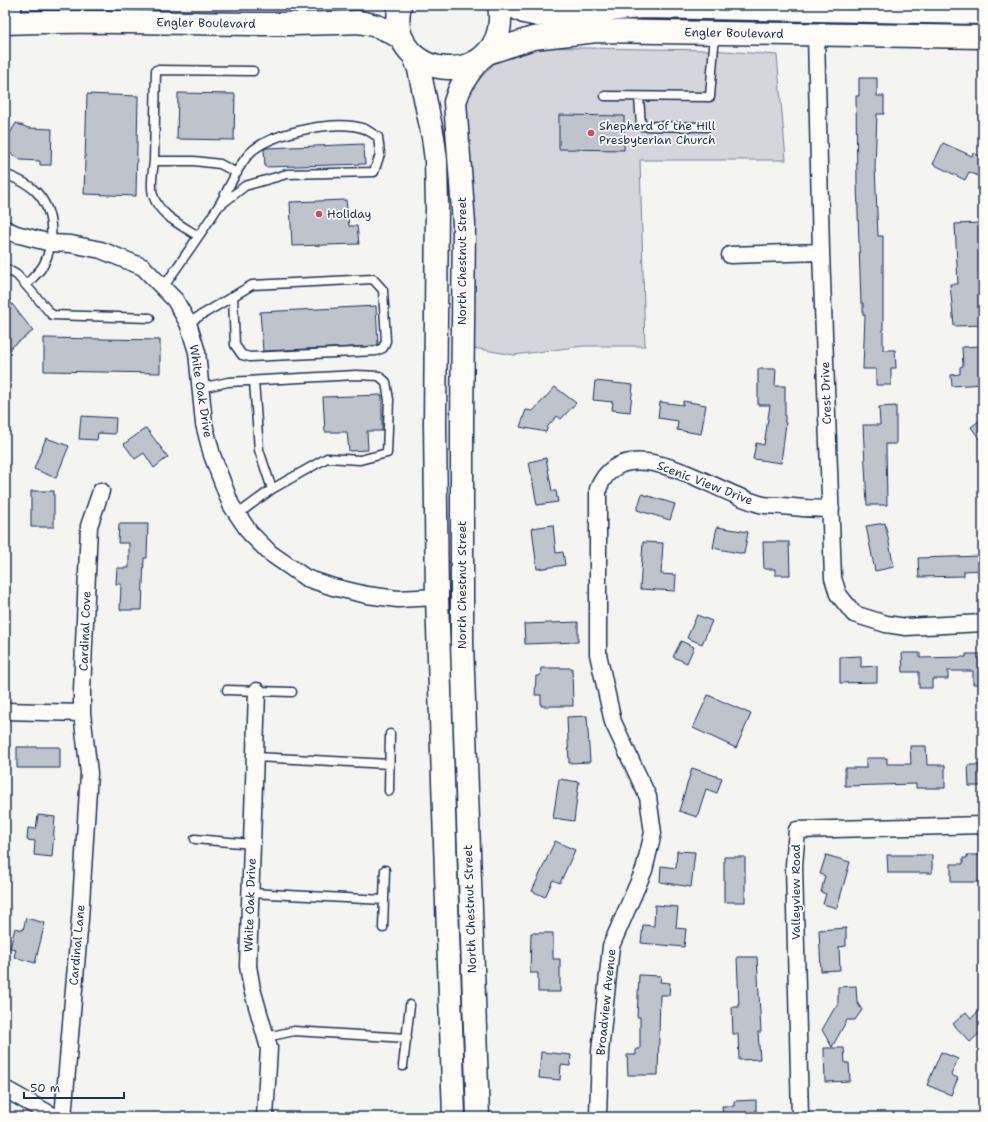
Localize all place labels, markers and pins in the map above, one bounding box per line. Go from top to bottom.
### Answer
place label: Shepherd of the Hill Presbyterian Church [599,118,716,148]
marker: Shepherd of the Hill Presbyterian Church [586,128,596,138]
place label: Holiday [327,206,372,222]
marker: Holiday [314,209,324,219]

